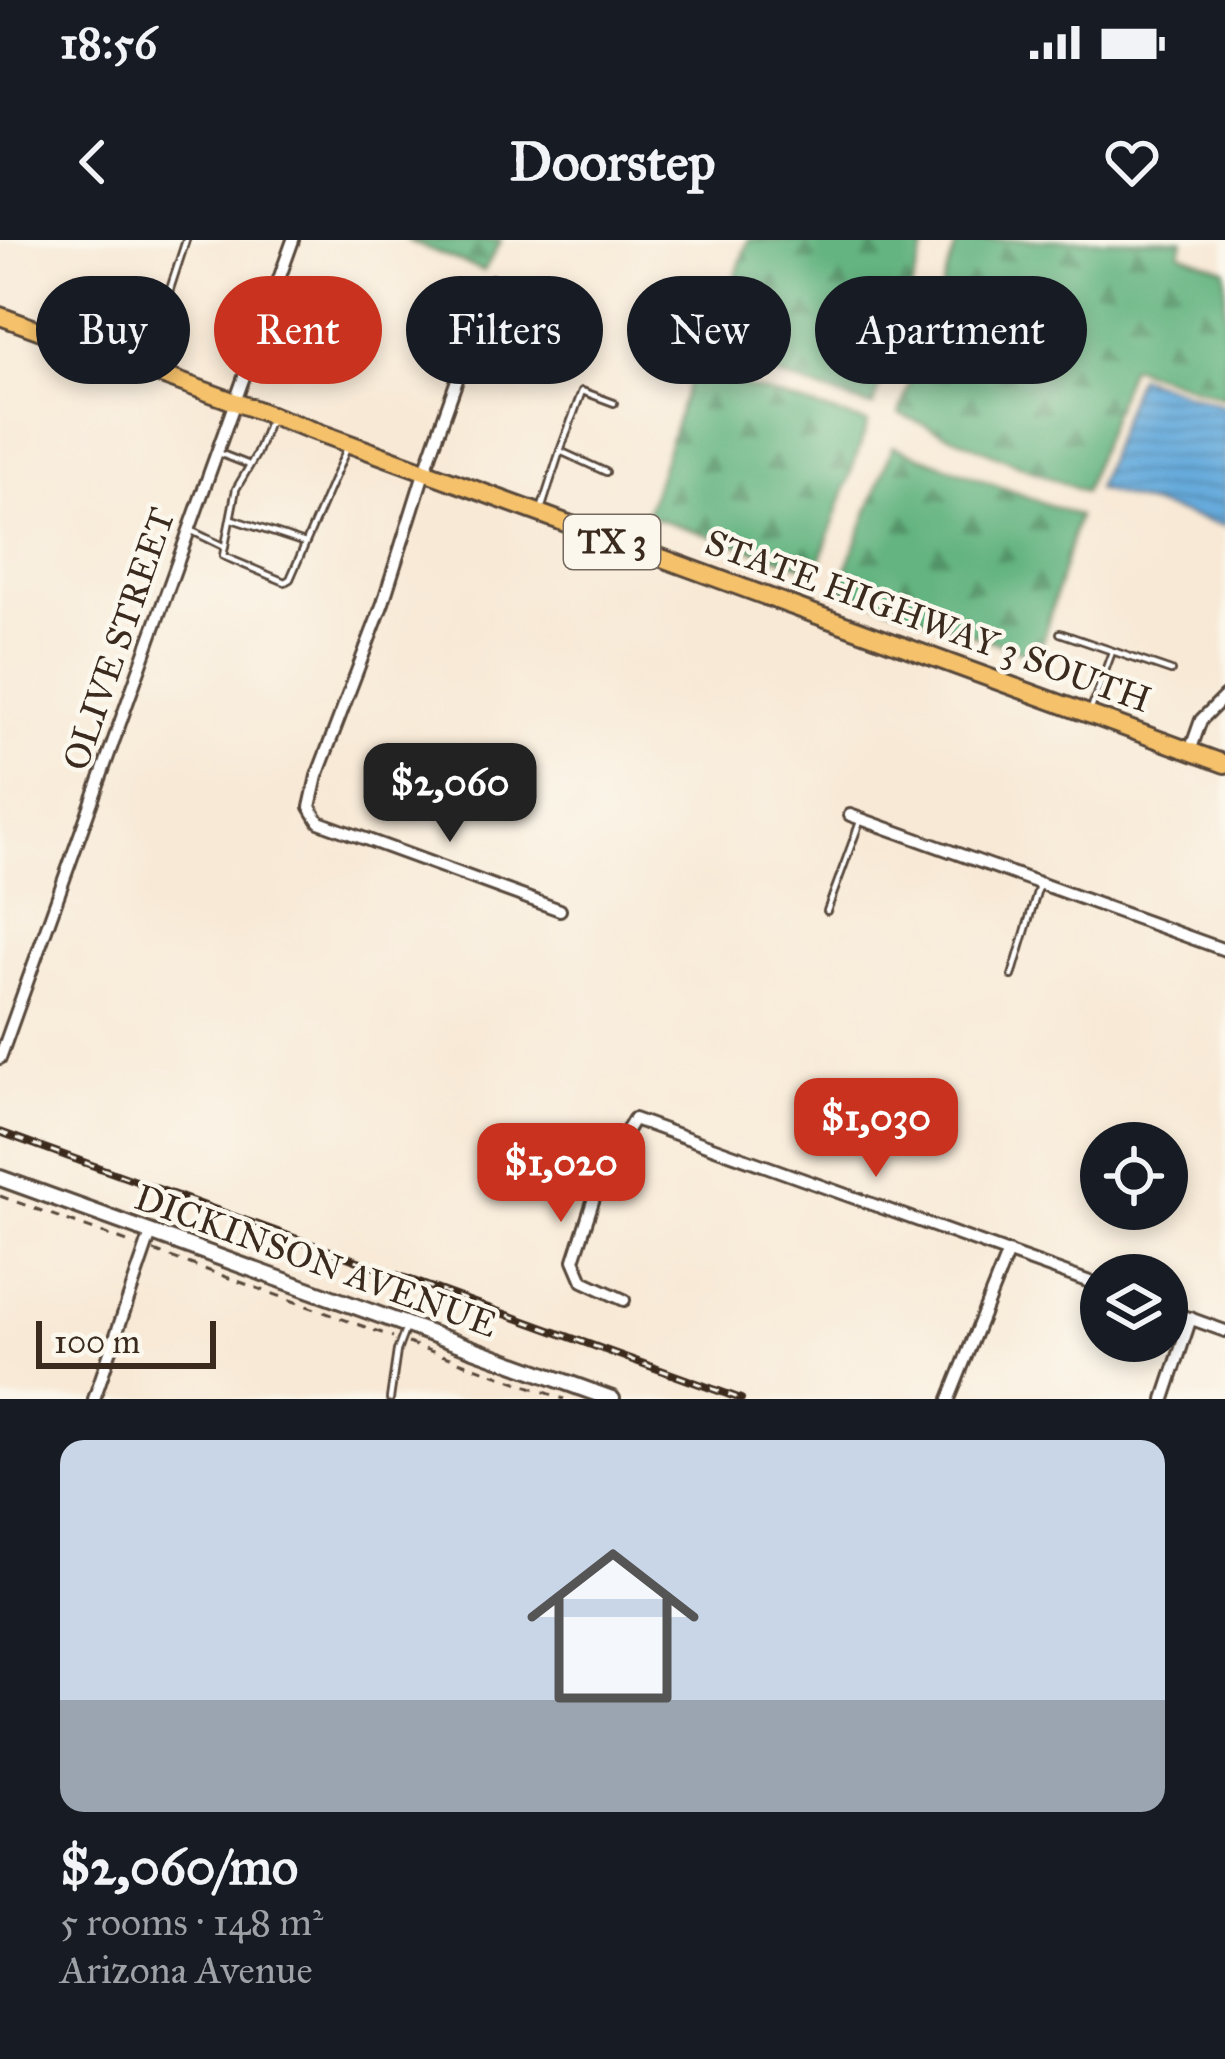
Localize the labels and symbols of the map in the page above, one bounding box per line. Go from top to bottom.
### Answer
street label: OLIVE STREET [53,502,185,776]
road number: TX 3 [564,515,660,569]
street label: STATE HIGHWAY 3 SOUTH [699,520,1157,722]
pin: $2,060 [352,743,548,845]
pin: $1,030 [778,1078,974,1180]
pin: $1,020 [463,1123,659,1225]
street label: DICKINSON AVENUE [129,1175,503,1347]
scale bar [36,1315,216,1368]

